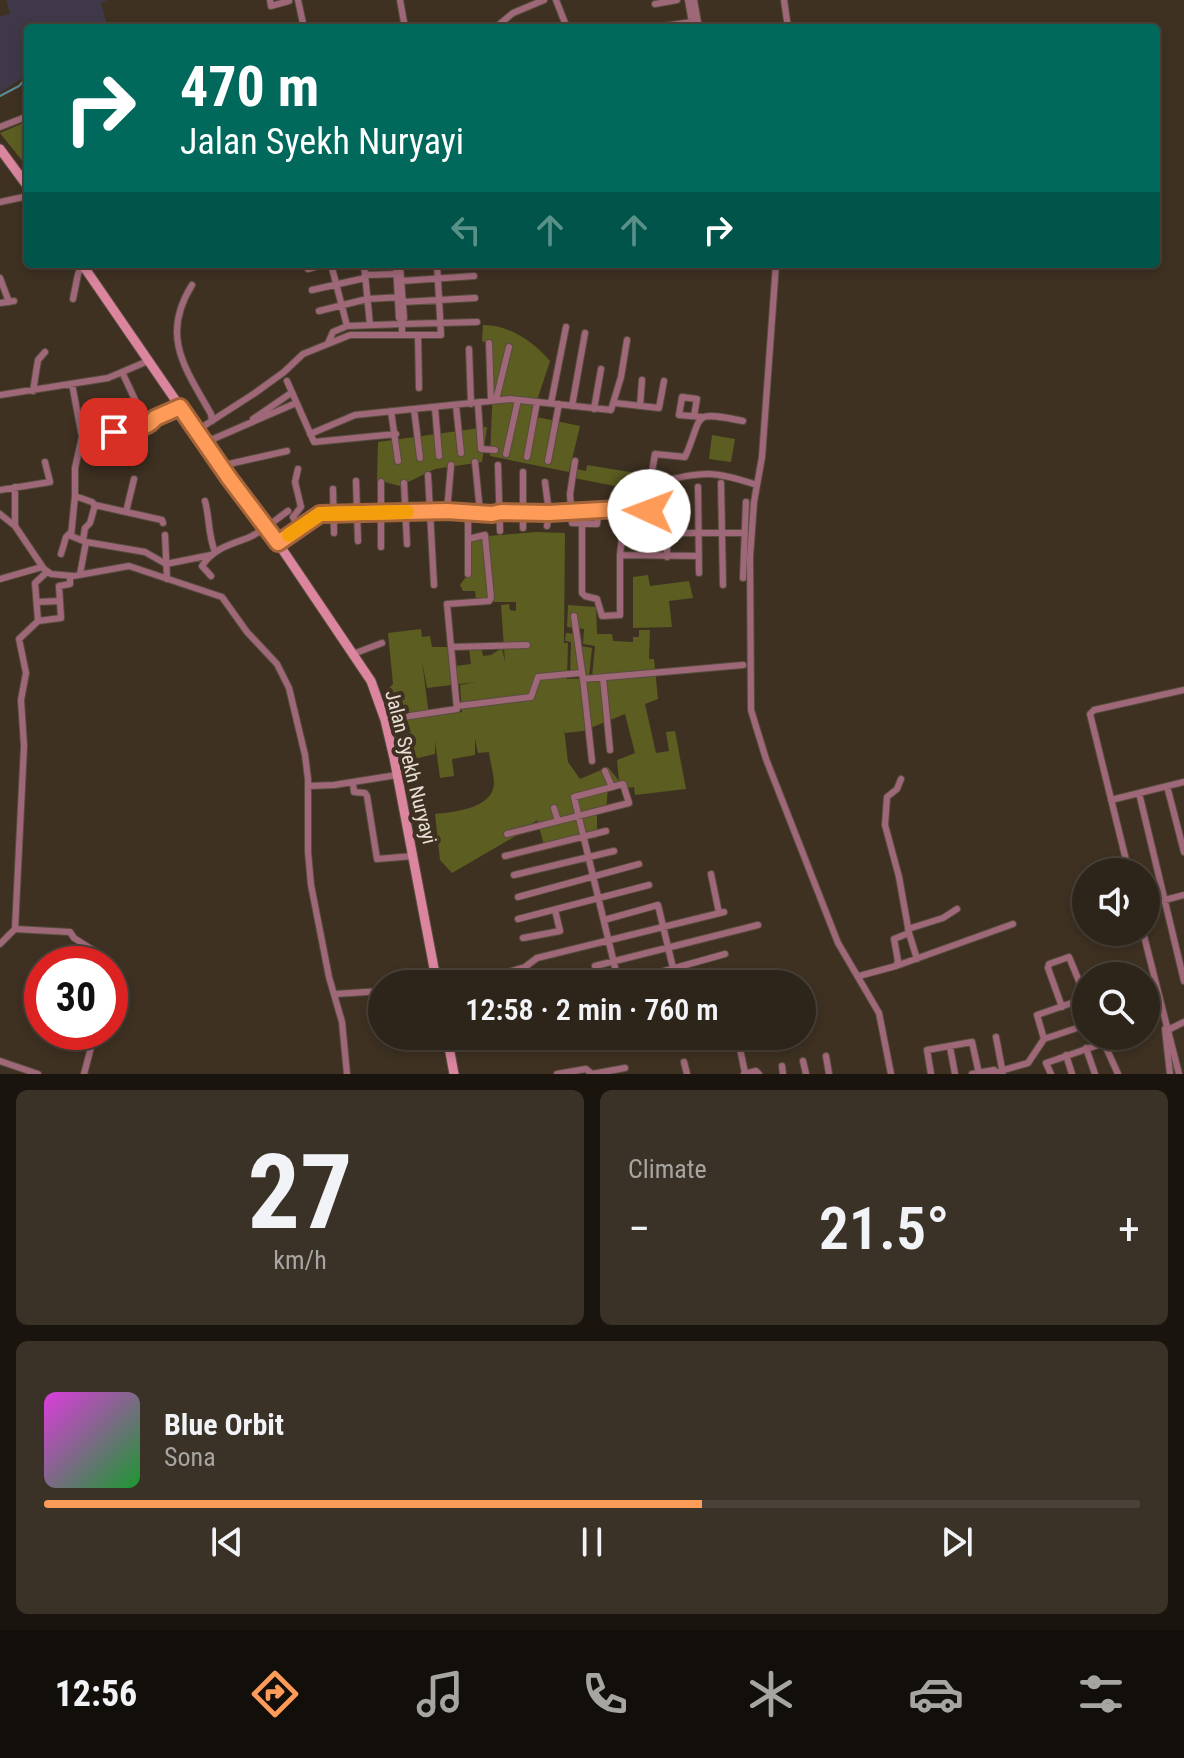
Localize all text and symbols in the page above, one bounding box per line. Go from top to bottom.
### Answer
text: 470 m [180,54,319,120]
icon: right [48,56,152,160]
text: Jalan Syekh Nuryayi [180,121,464,163]
icon: left [444,208,488,252]
icon: ahead [528,208,572,252]
icon: ahead [612,208,656,252]
icon: right [696,208,740,252]
pin [80,398,148,466]
icon: arrive [92,410,136,454]
position arrow [607,469,691,553]
street label: Jalan Syekh Nuryayi [380,688,442,846]
map controls [1072,858,1160,1050]
button: sound [1072,858,1160,946]
speed limit sign: 30 [24,946,128,1050]
button: search [1072,962,1160,1050]
text: 12:58 · 2 min · 760 m [465,992,719,1027]
text: 27 [247,1132,353,1253]
text: Climate [628,1154,707,1184]
text: 21.5° [819,1193,949,1264]
text: − [628,1203,650,1255]
text: + [1118,1203,1140,1255]
text: km/h [273,1245,327,1275]
text: Blue Orbit [164,1407,284,1442]
text: Sona [164,1442,216,1472]
icon: previous [205,1520,249,1564]
icon: pause [570,1520,614,1564]
icon: next [935,1520,979,1564]
icon: directions [247,1666,303,1722]
icon: music [412,1666,468,1722]
icon: phone [577,1666,633,1722]
icon: climate [743,1666,799,1722]
icon: car [908,1666,964,1722]
icon: filters [1073,1666,1129,1722]
text: 12:56 [55,1673,137,1715]

